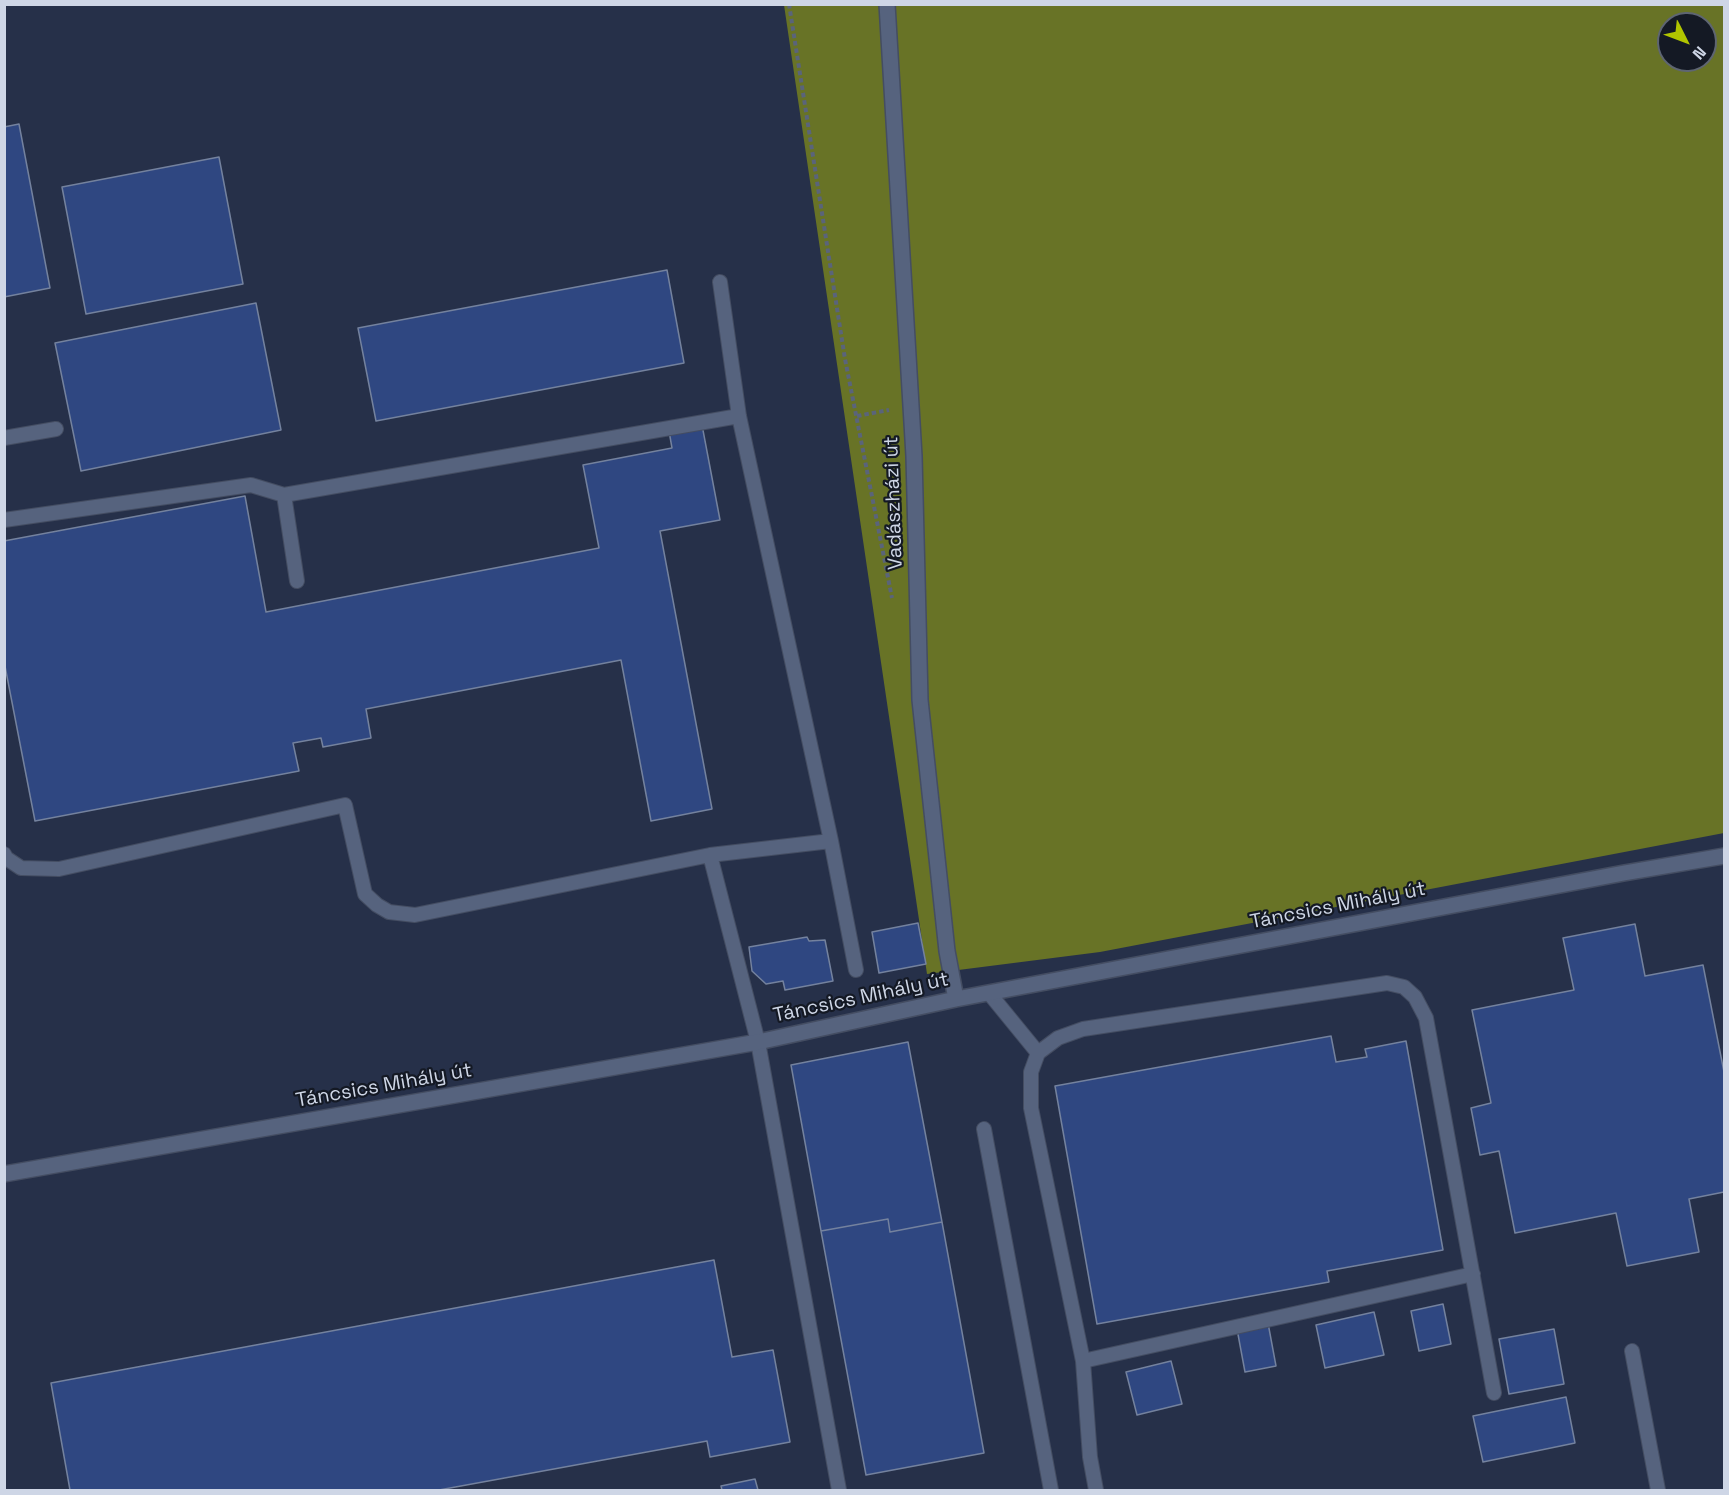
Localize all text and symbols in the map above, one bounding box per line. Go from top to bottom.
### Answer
north arrow [1657,12,1717,72]
text: N [1688,42,1711,64]
street label: Vadászházi út [880,436,908,570]
street label: Táncsics Mihály út [1248,877,1428,935]
street label: Táncsics Mihály út [771,968,951,1028]
street label: Táncsics Mihály út [294,1059,474,1113]

